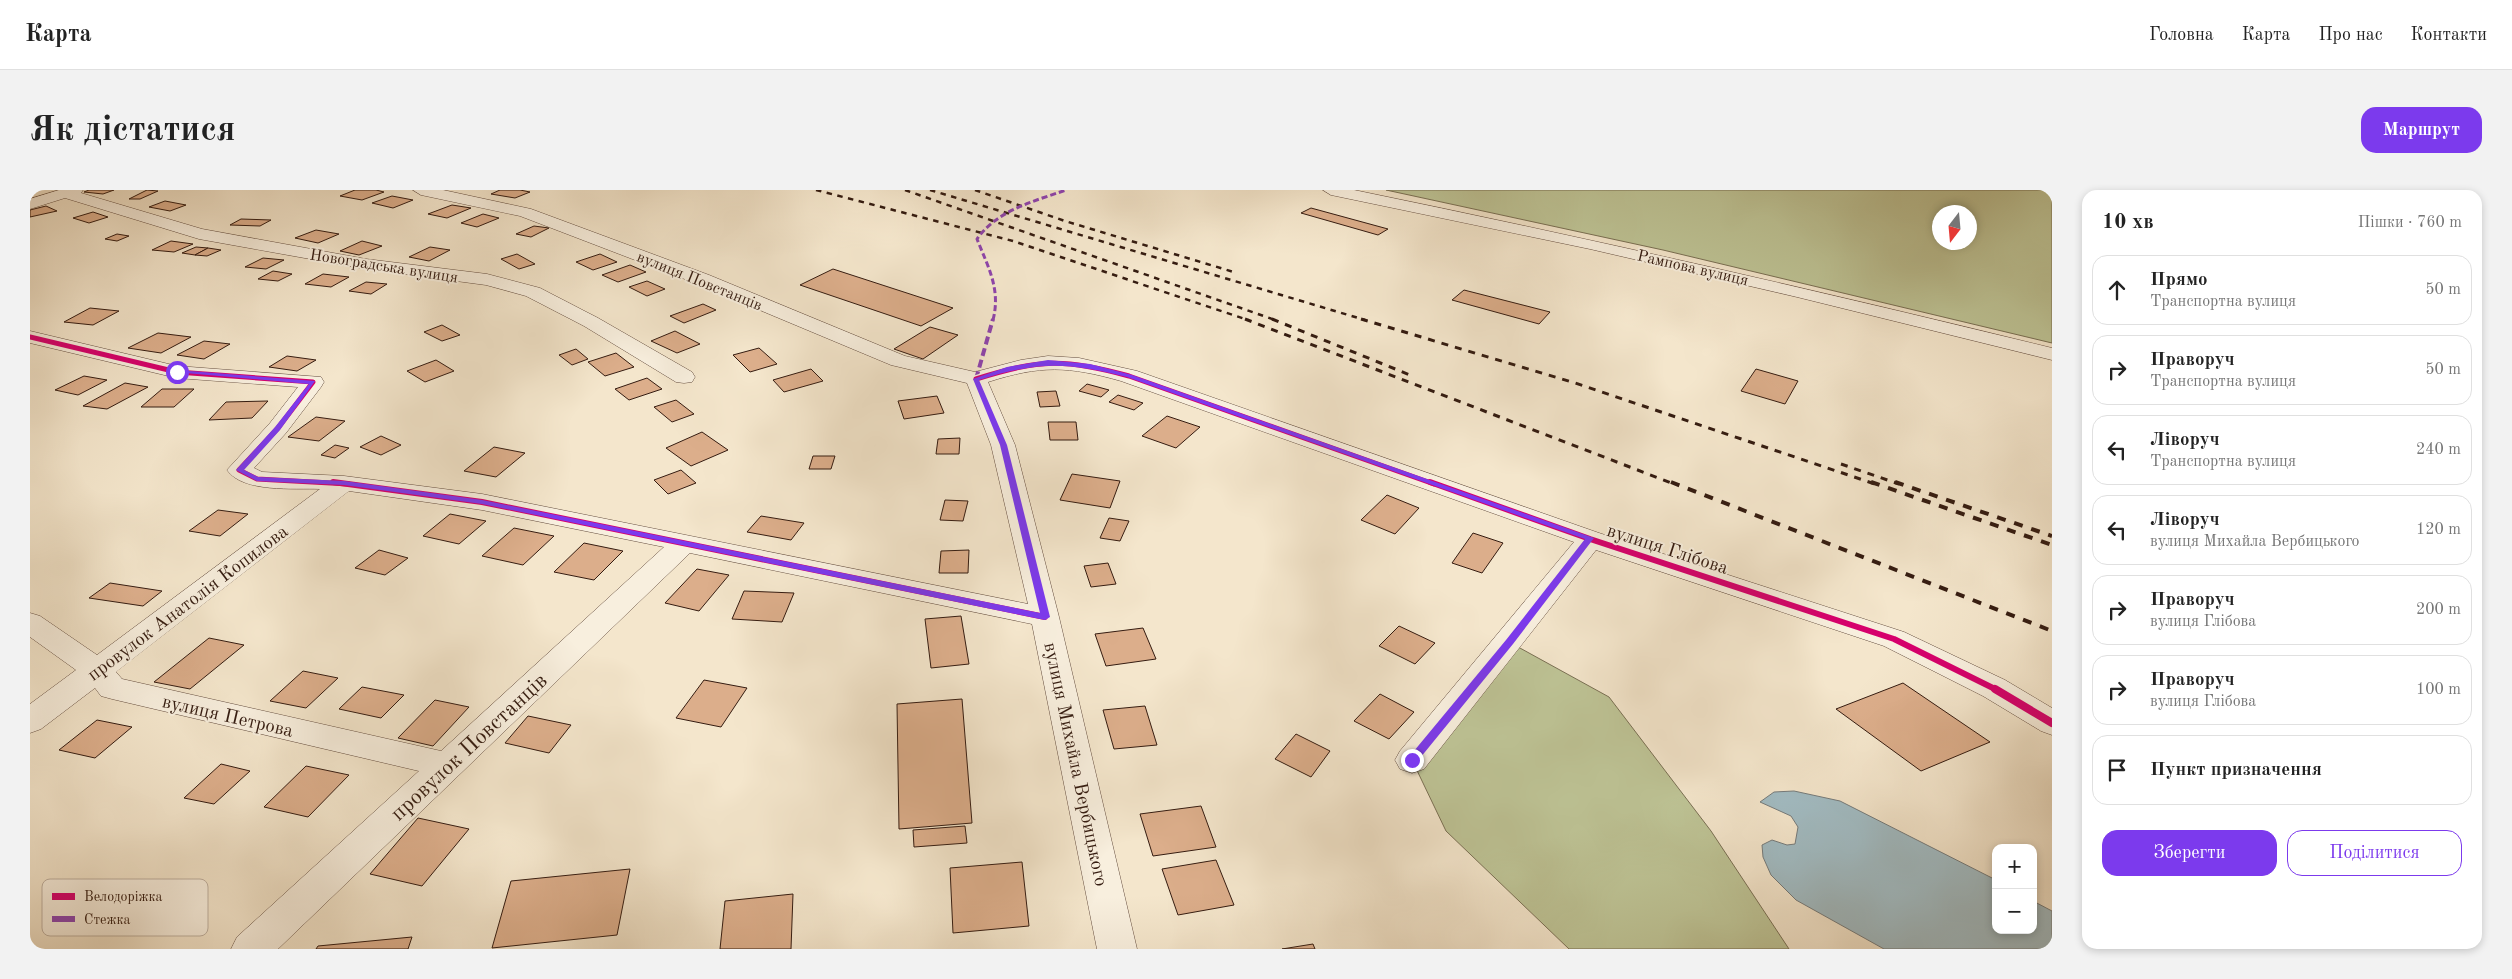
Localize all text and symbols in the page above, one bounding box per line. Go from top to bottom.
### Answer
text: Карта [25,23,92,47]
text: Головна [2149,26,2214,44]
text: Карта [2242,26,2290,44]
text: Про нас [2318,26,2383,44]
text: Контакти [2411,26,2487,44]
button: Маршрут [2361,107,2482,153]
text: Як дістатися [30,113,235,148]
north arrow [1932,205,1977,250]
text: 10 хв [2102,212,2154,233]
text: Пішки · 760 m [2358,215,2462,231]
street label: Новоградська вулиця [308,247,459,287]
street label: Рампова вулиця [1635,248,1750,290]
street label: вулиця Повстанців [634,249,764,314]
text: Прямо [2150,271,2208,290]
icon: ahead [2103,276,2131,304]
text: 50 m [2425,282,2461,298]
text: Транспортна вулиця [2150,294,2296,310]
text: Праворуч [2150,351,2235,370]
icon: right [2103,356,2131,384]
route start [166,361,189,384]
text: 50 m [2425,362,2461,378]
text: Транспортна вулиця [2150,374,2296,390]
text: Ліворуч [2150,431,2220,450]
icon: left [2103,436,2131,464]
text: 240 m [2416,442,2461,458]
text: Транспортна вулиця [2150,454,2296,470]
text: Ліворуч [2150,511,2220,530]
icon: left [2103,516,2131,544]
street label: провулок Анатолія Копилова [85,522,293,686]
street label: вулиця Глібова [1604,522,1731,579]
text: 120 m [2416,522,2461,538]
text: вулиця Михайла Вербицького [2150,534,2359,550]
text: Праворуч [2150,591,2235,610]
icon: right [2103,596,2131,624]
text: 200 m [2416,602,2461,618]
text: вулиця Глібова [2150,614,2256,630]
street label: вулиця Михайла Вербицького [1039,641,1110,888]
street label: провулок Повстанців [387,670,552,825]
text: Праворуч [2150,671,2235,690]
icon: right [2103,676,2131,704]
text: 100 m [2416,682,2461,698]
street label: вулиця Петрова [160,693,295,742]
text: вулиця Глібова [2150,694,2256,710]
route end [1401,749,1424,772]
icon: arrive [2103,756,2131,784]
text: Пункт призначення [2150,761,2322,780]
button: Зберегти [2102,830,2277,876]
button: Поділитися [2287,830,2462,876]
map controls [1992,844,2037,934]
button: + [1992,844,2037,889]
legend [42,879,208,936]
button: − [1992,889,2037,934]
text: Велодоріжка [84,890,163,904]
text: Стежка [84,913,131,927]

